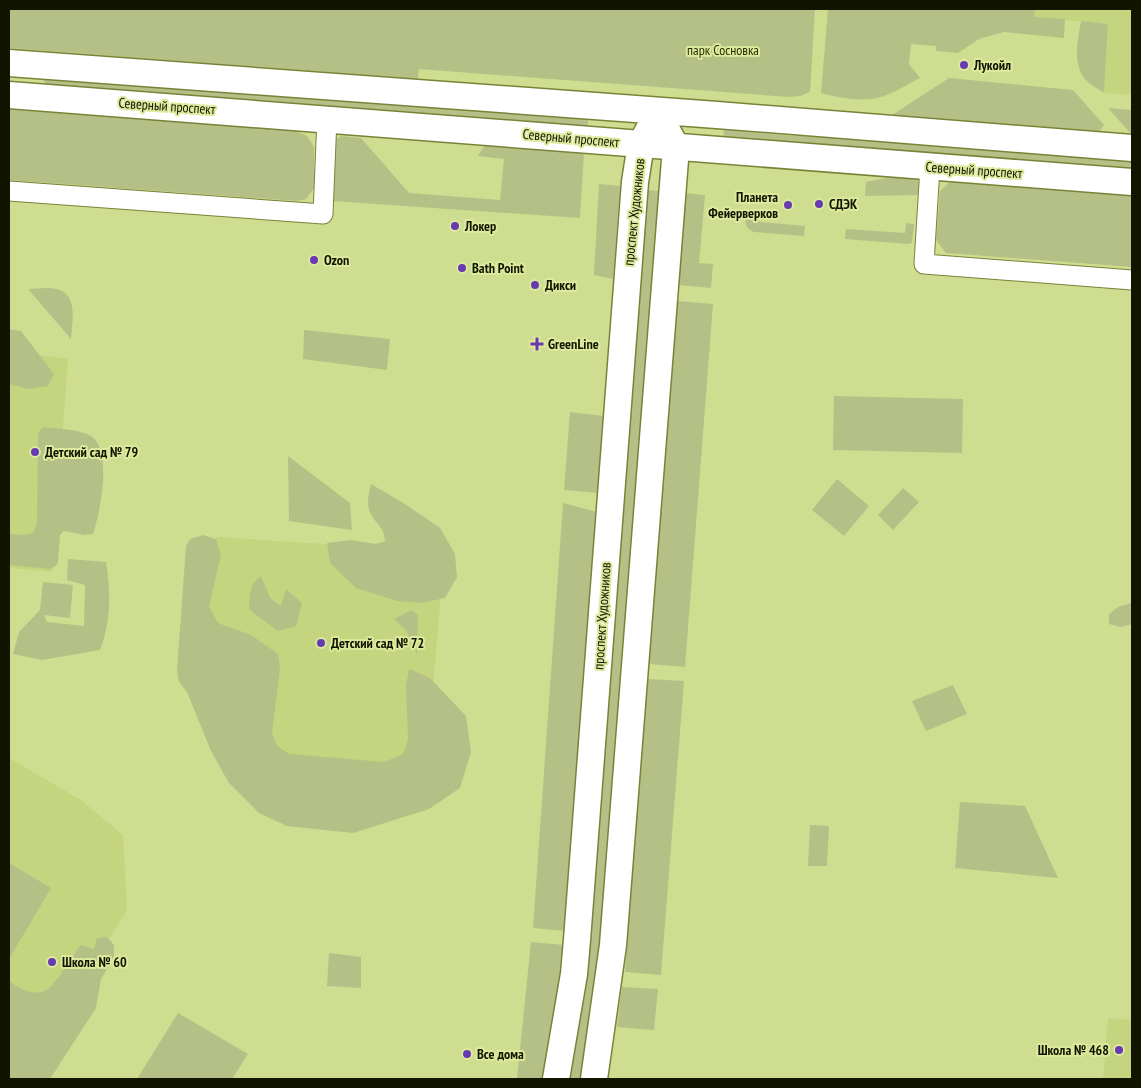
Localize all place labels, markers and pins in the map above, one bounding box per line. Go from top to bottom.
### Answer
place label: Лукойл [973,56,1011,74]
marker: Лукойл [958,59,970,71]
place label: Планета Фейерверков [708,188,778,222]
place label: СДЭК [829,195,858,213]
marker: СДЭК [813,198,825,210]
marker: Планета Фейерверков [782,199,794,211]
place label: Локер [464,217,496,235]
marker: Локер [449,220,461,232]
place label: Ozon [324,251,349,269]
marker: Ozon [308,254,320,266]
place label: Bath Point [472,259,524,277]
marker: Bath Point [456,262,468,274]
place label: Дикси [545,276,576,294]
marker: Дикси [529,279,541,291]
place label: GreenLine [548,335,599,353]
marker: GreenLine [530,337,544,351]
place label: Детский сад № 79 [45,443,139,461]
marker: Детский сад № 79 [29,446,41,458]
place label: Детский сад № 72 [331,634,424,652]
marker: Детский сад № 72 [315,637,327,649]
place label: Школа № 60 [62,953,127,971]
marker: Школа № 60 [46,956,58,968]
place label: Школа № 468 [1038,1041,1109,1059]
marker: Школа № 468 [1113,1044,1125,1056]
place label: Все дома [477,1045,524,1063]
marker: Все дома [461,1048,473,1060]

